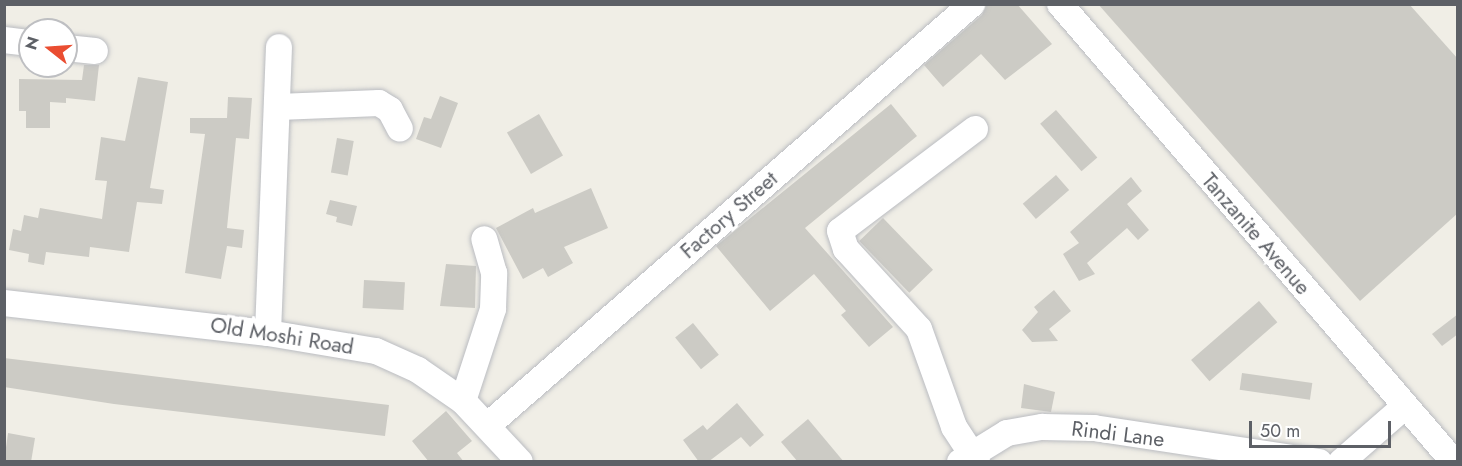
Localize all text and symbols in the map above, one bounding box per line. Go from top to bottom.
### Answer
north arrow [18,18,78,78]
text: N [19,34,45,53]
street label: Factory Street [675,166,783,264]
street label: Tanzanite Avenue [1196,168,1316,300]
street label: Old Moshi Road [209,312,355,360]
scale bar [1252,409,1394,447]
street label: Rindi Lane [1070,416,1166,452]
text: 50 m [1260,418,1300,444]

